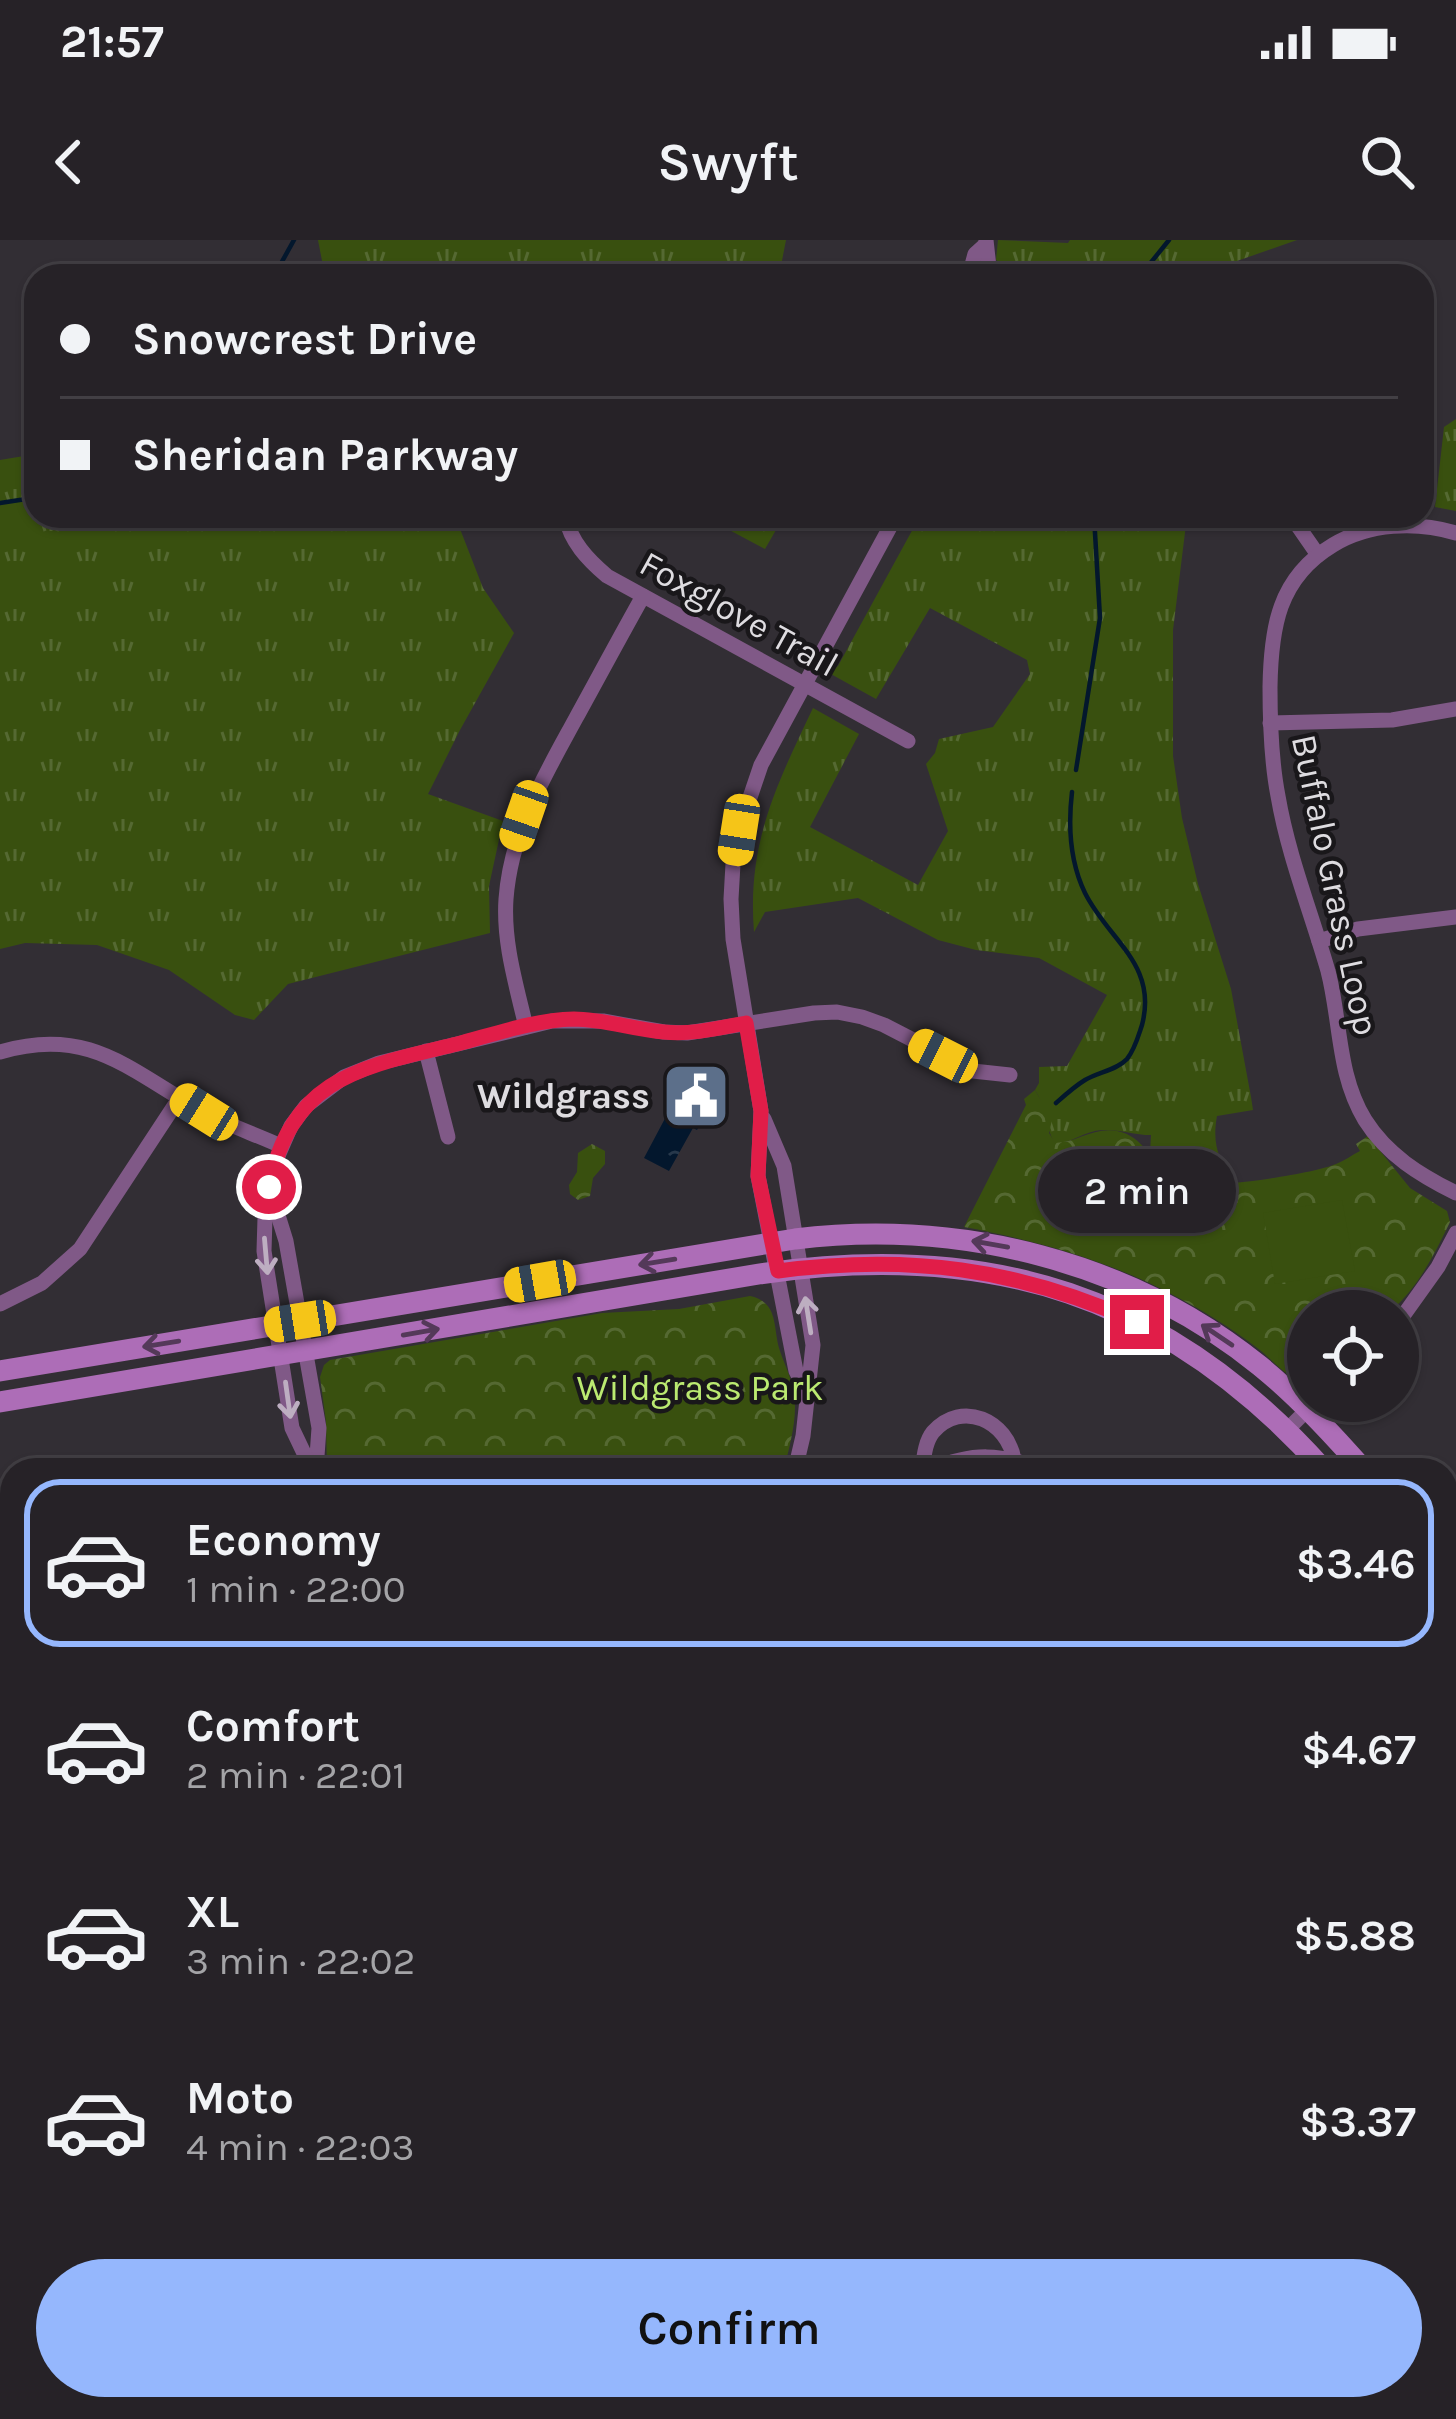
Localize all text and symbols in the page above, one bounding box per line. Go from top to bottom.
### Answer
text: 21:57 [60,16,164,68]
icon: back [36,129,102,195]
icon: search [1354,129,1420,195]
text: Swyft [657,130,799,194]
text: Snowcrest Drive [132,313,477,365]
text: Sheridan Parkway [132,429,518,481]
street label: Foxglove Trail [633,542,845,686]
street label: Buffalo Grass Loop [1283,731,1387,1039]
car [495,776,553,856]
car [716,792,762,868]
car [903,1024,983,1088]
public building icon: Wildgrass [661,1061,731,1131]
place label: Wildgrass [477,1075,650,1118]
car [164,1078,244,1146]
callout: 2 min [1038,1148,1236,1232]
route start [242,1160,296,1214]
text: 2 min [1084,1168,1190,1214]
one-way arrow [971,1232,1010,1254]
one-way arrow [255,1236,278,1275]
one-way arrow [638,1251,677,1274]
car [501,1257,579,1305]
map controls [1287,1290,1419,1422]
button: locate [1287,1290,1419,1422]
route end [1110,1295,1164,1349]
one-way arrow [796,1296,819,1335]
car [262,1298,338,1344]
one-way arrow [400,1319,439,1342]
one-way arrow [1201,1323,1235,1348]
one-way arrow [142,1334,181,1357]
park label: Wildgrass Park [577,1367,823,1409]
one-way arrow [277,1379,300,1418]
icon: car [42,1509,150,1617]
text: Economy [186,1514,381,1566]
text: $3.46 [1296,1537,1416,1589]
text: 1 min · 22:00 [186,1566,406,1612]
icon: car [42,1695,150,1803]
text: Comfort [186,1700,360,1752]
text: $4.67 [1301,1723,1416,1775]
text: 2 min · 22:01 [186,1752,405,1798]
icon: car [42,1881,150,1989]
text: XL [186,1886,239,1938]
text: $5.88 [1293,1909,1416,1961]
text: 3 min · 22:02 [186,1938,415,1984]
icon: car [42,2067,150,2175]
text: Moto [186,2072,294,2124]
text: $3.37 [1299,2095,1416,2147]
text: 4 min · 22:03 [186,2124,415,2170]
button: Confirm [36,2259,1422,2397]

